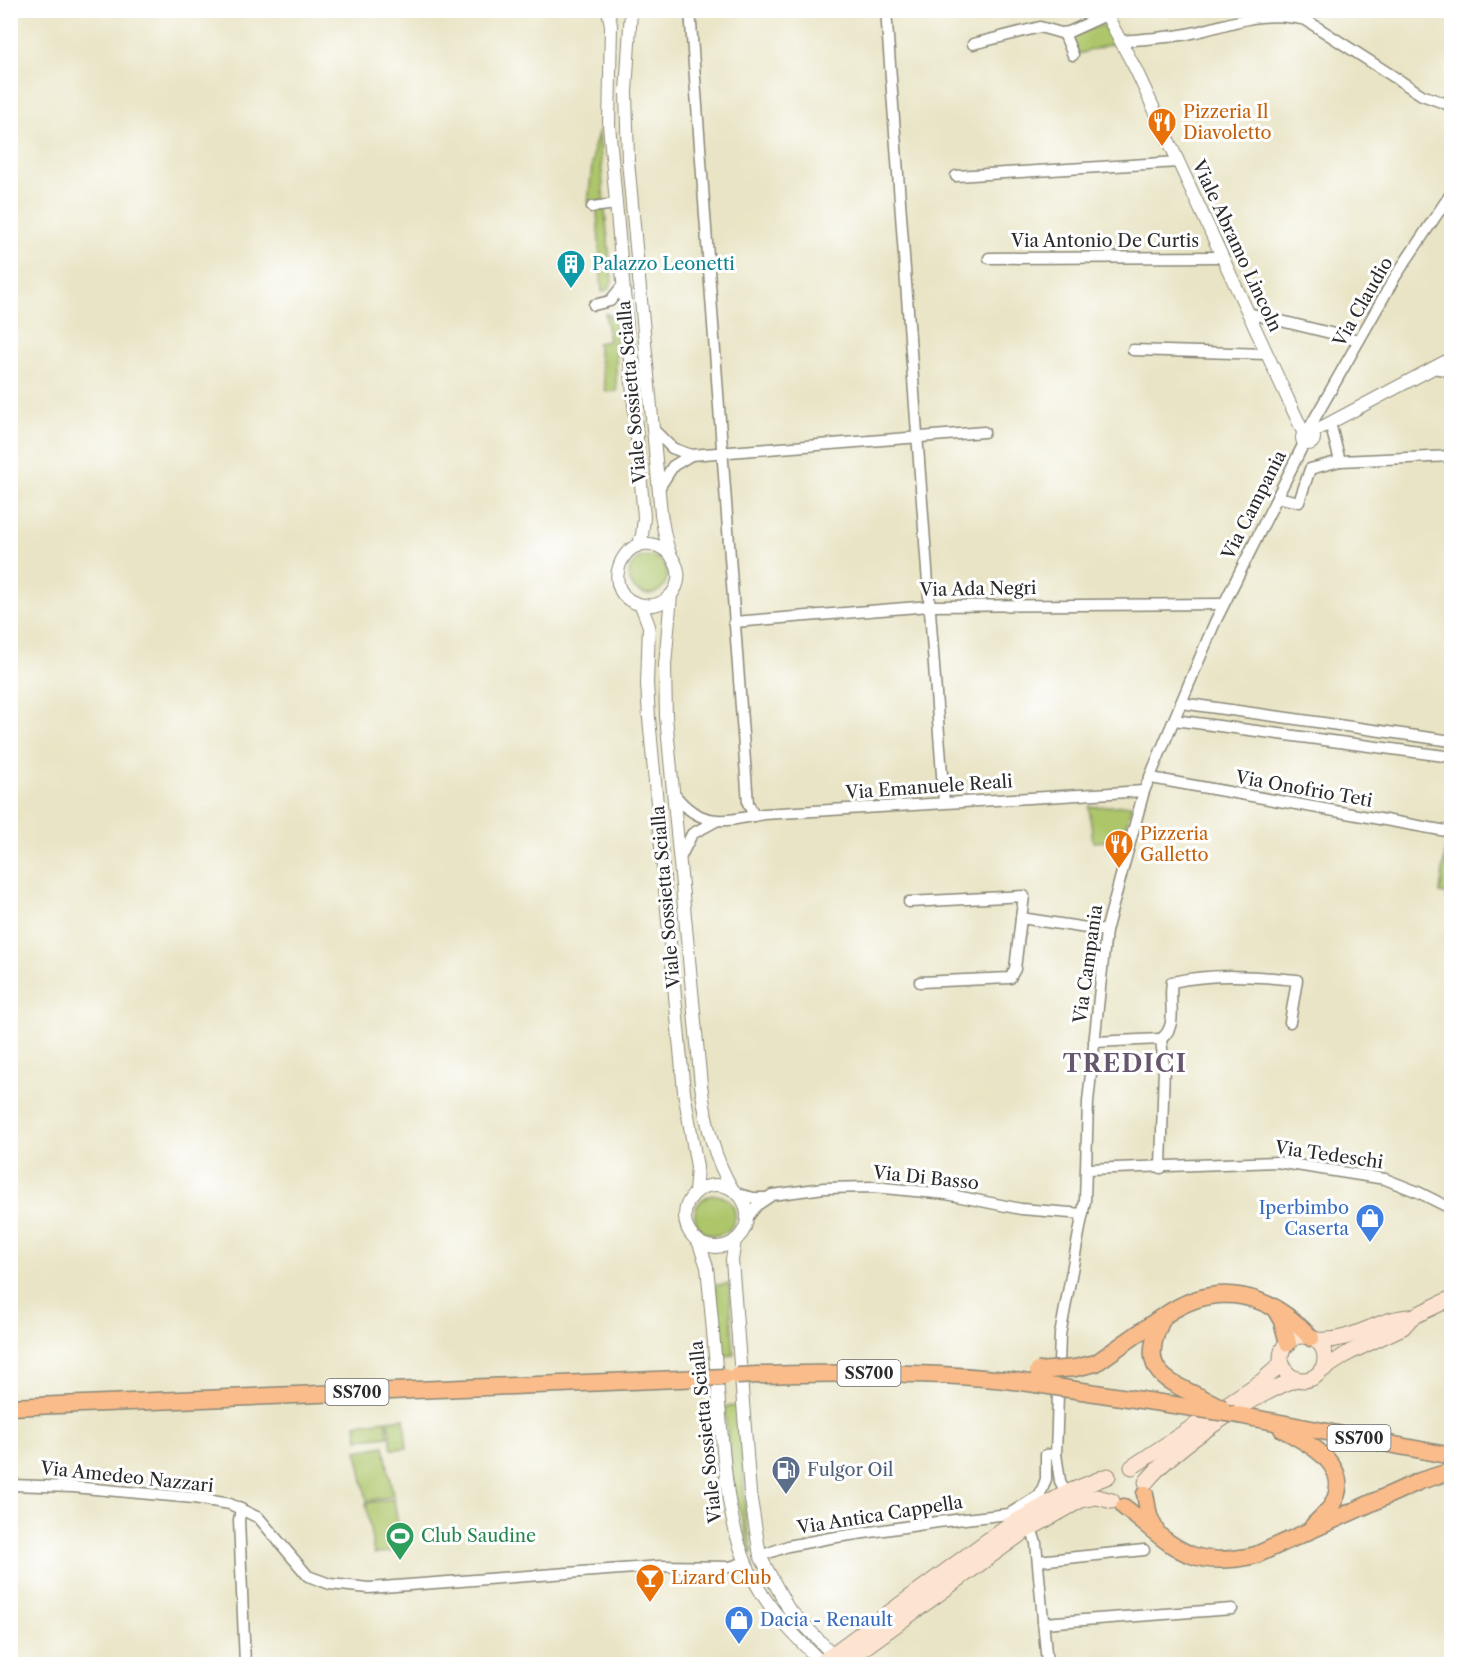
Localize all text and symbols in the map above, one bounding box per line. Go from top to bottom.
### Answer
place label: Pizzeria Il Diavoletto [1183,101,1272,144]
restaurant icon: Pizzeria Il Diavoletto [1146,106,1178,148]
street label: Viale Abramo Lincoln [1187,156,1286,335]
street label: Via Antonio De Curtis [1010,230,1199,252]
building icon: Palazzo Leonetti [555,248,587,290]
place label: Palazzo Leonetti [592,253,735,275]
street label: Via Claudio [1328,253,1397,352]
street label: Viale Sossietta Scialla [613,299,651,485]
street label: Via Campania [1217,446,1291,564]
street label: Via Ada Negri [918,577,1037,601]
street label: Via Onofrio Teti [1233,766,1374,812]
street label: Via Emanuele Reali [844,770,1014,804]
street label: Viale Sossietta Scialla [647,804,685,990]
place label: Pizzeria Galletto [1140,823,1209,866]
restaurant icon: Pizzeria Galletto [1103,828,1135,870]
street label: Via Campania [1069,903,1107,1026]
district label: TREDICI [1063,1049,1187,1078]
street label: Via Tedeschi [1273,1136,1385,1174]
street label: Via Di Basso [871,1161,980,1194]
place label: Iperbimbo Caserta [1259,1197,1349,1240]
shop icon: Iperbimbo Caserta [1354,1202,1386,1244]
street label: Viale Sossietta Scialla [685,1339,727,1525]
road number: SS700 [838,1360,900,1386]
road number: SS700 [326,1379,388,1405]
road number: SS700 [1328,1425,1390,1451]
fuel station icon: Fulgor Oil [770,1454,802,1496]
street label: Via Amedeo Nazzari [38,1457,215,1497]
place label: Fulgor Oil [807,1459,893,1481]
street label: Via Antica Cappella [795,1491,965,1539]
sports icon: Club Saudine [384,1520,416,1562]
place label: Club Saudine [421,1525,536,1547]
bar icon: Lizard Club [634,1562,666,1604]
place label: Lizard Club [671,1567,771,1589]
shop icon: Dacia - Renault [723,1604,755,1646]
place label: Dacia - Renault [760,1609,893,1631]

